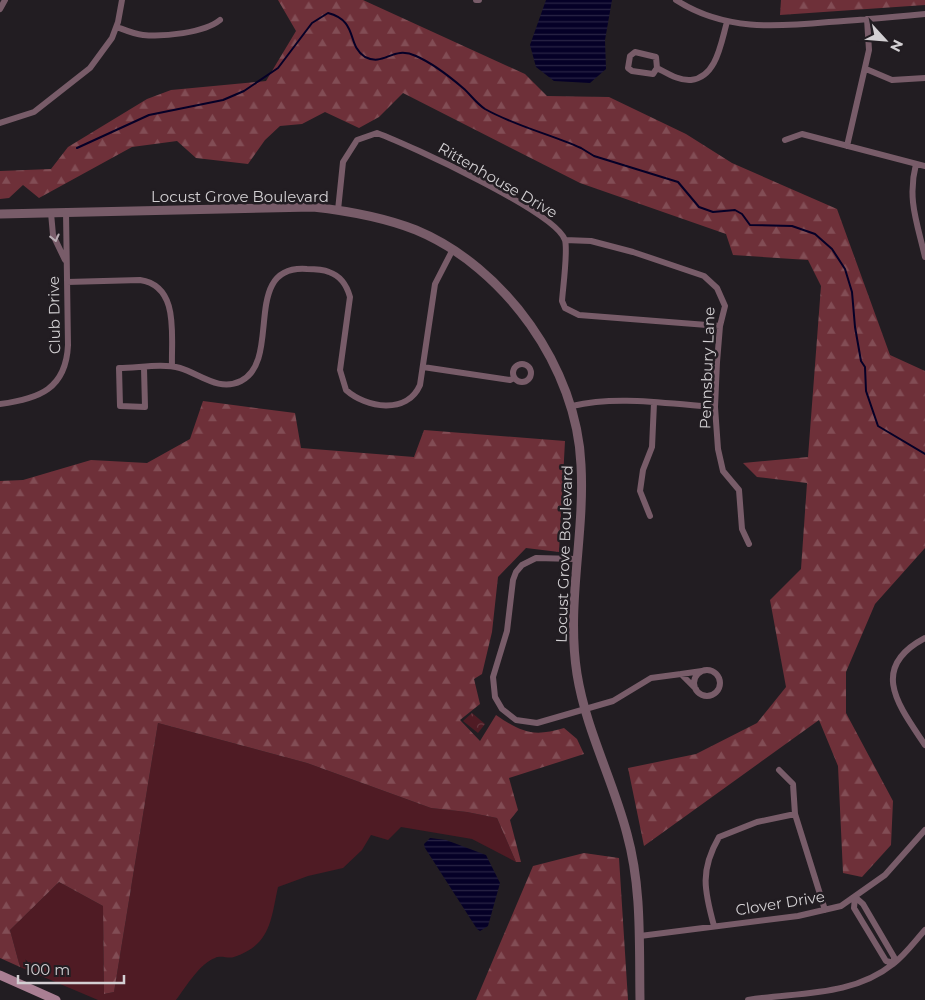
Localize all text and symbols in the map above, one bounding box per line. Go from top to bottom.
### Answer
north arrow [860,15,910,65]
text: N [886,37,907,55]
street label: Rittenhouse Drive [435,138,561,222]
street label: Locust Grove Boulevard [151,187,329,206]
one-way arrow [49,233,60,242]
street label: Club Drive [44,276,64,354]
street label: Pennsbury Lane [695,307,719,429]
street label: Locust Grove Boulevard [551,465,577,643]
street label: Clover Drive [734,887,826,919]
scale bar [18,952,124,984]
text: 100 m [25,960,70,979]

